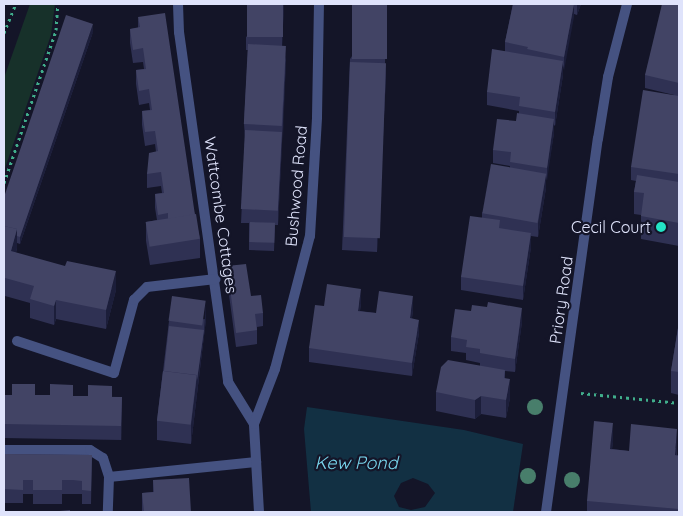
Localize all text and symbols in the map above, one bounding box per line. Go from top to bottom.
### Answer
street label: Bushwood Road [281,125,311,247]
street label: Wattcombe Cottages [200,135,242,295]
place label: Cecil Court [571,217,651,237]
marker: Cecil Court [655,221,667,233]
street label: Priory Road [545,255,577,345]
water label: Kew Pond [314,452,398,474]

